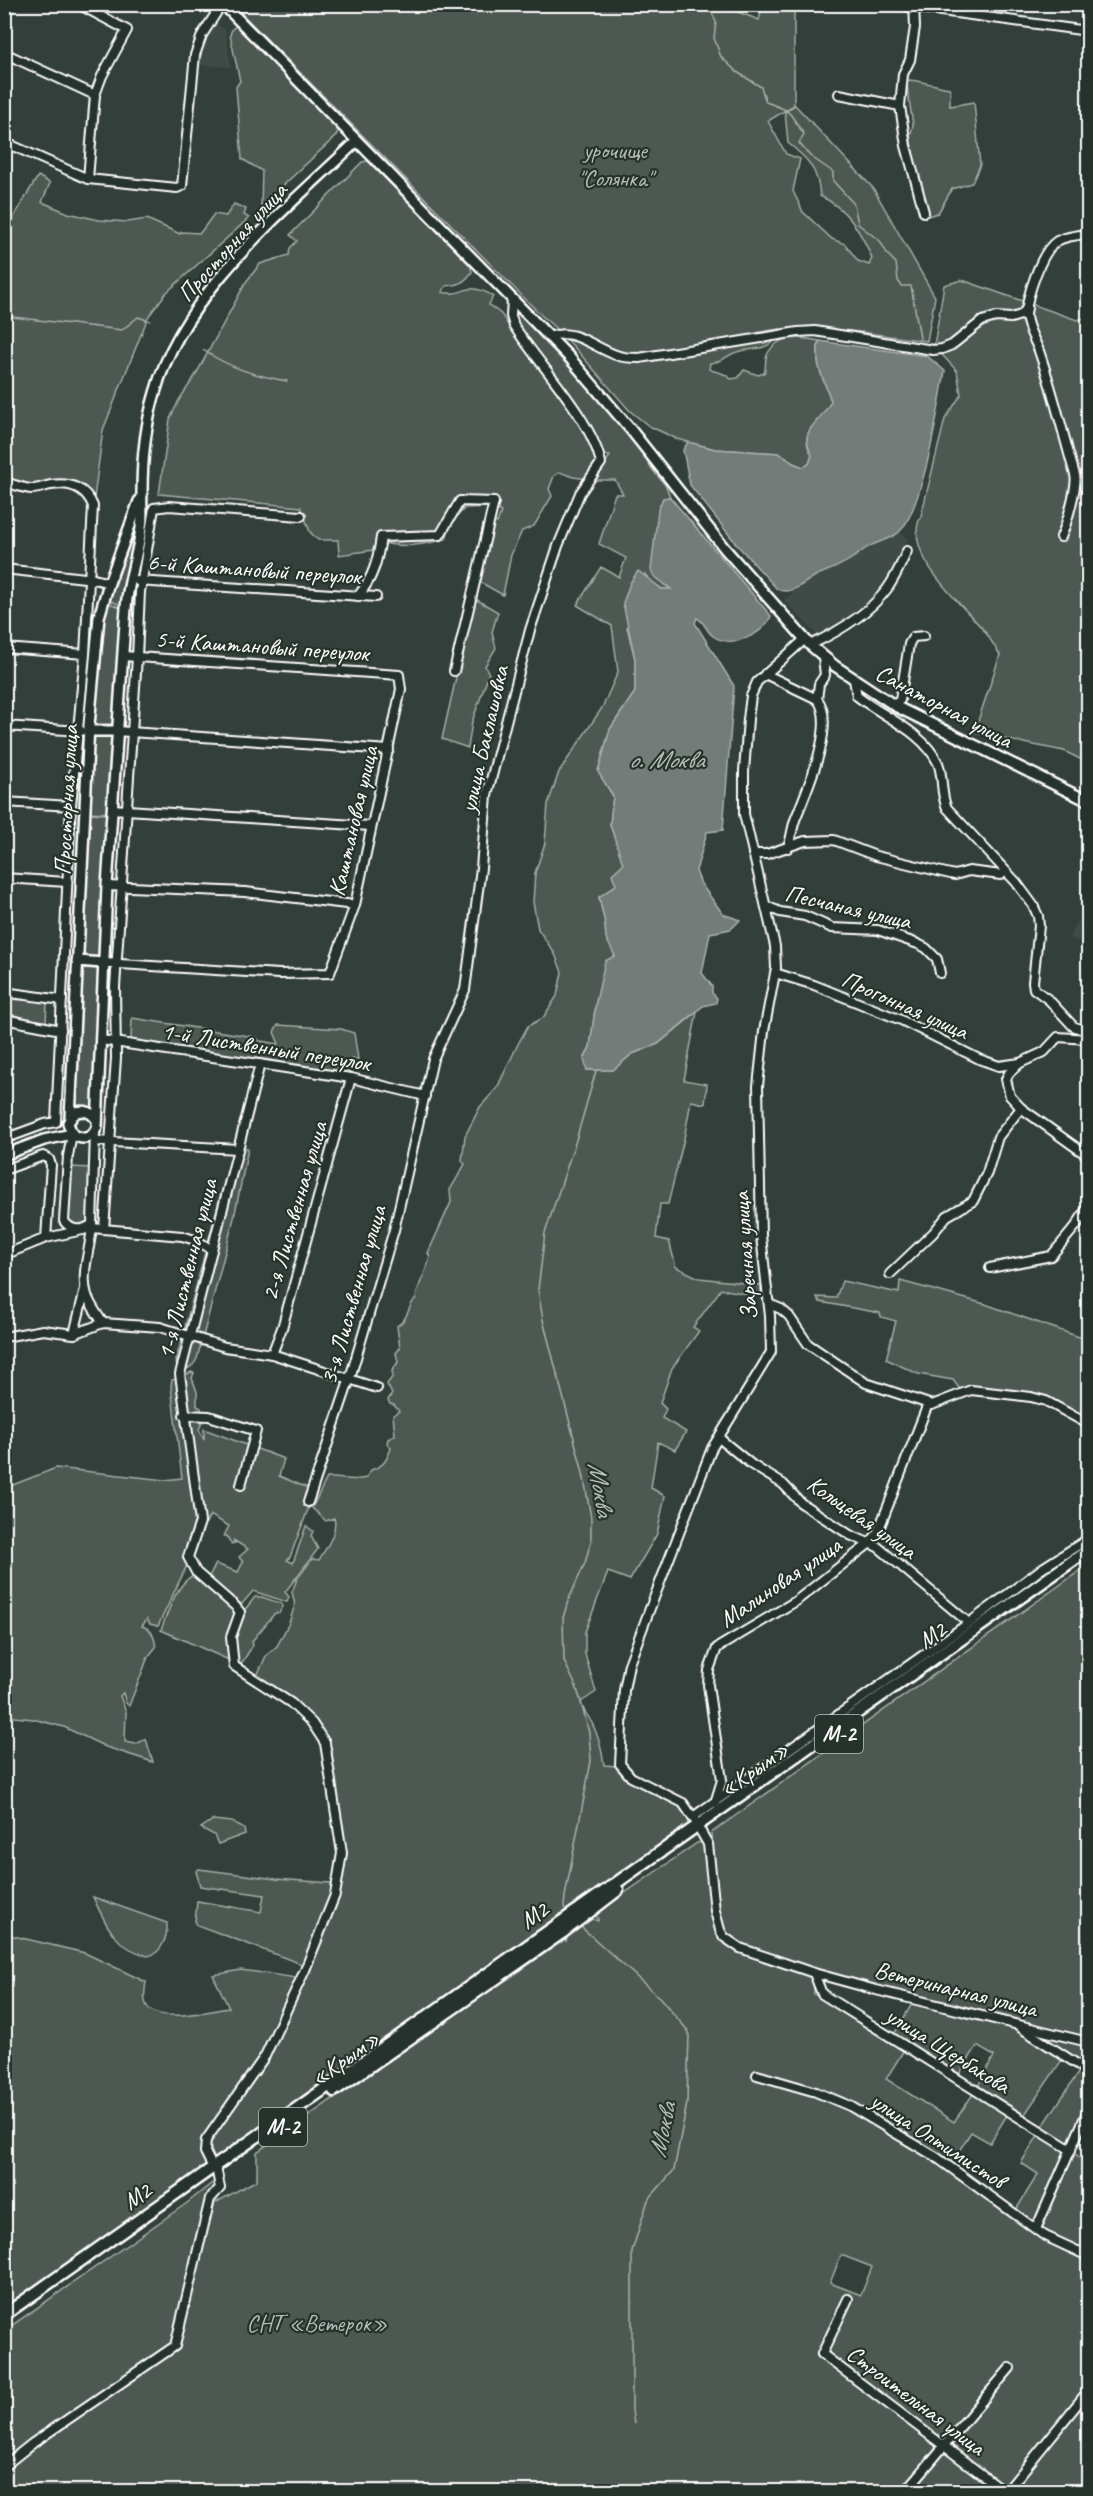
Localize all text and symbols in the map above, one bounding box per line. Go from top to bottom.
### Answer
park label: урочище "Солянка" [578,135,658,193]
street label: Просторная улица [171,175,294,308]
street label: 6-й Каштановый переулок [146,547,364,592]
street label: 5-й Каштановый переулок [154,624,372,669]
street label: Санаторная улица [870,657,1019,755]
street label: улица Баклашовка [452,661,516,817]
street label: Просторная улица [47,723,85,876]
street label: Каштановая улица [321,742,385,899]
water label: о. Моква [628,743,706,776]
street label: Песчаная улица [782,878,915,936]
street label: Прогонная улица [837,964,974,1047]
street label: 1-й Лиственный переулок [160,1016,375,1079]
street label: 2-я Лиственная улица [254,1117,334,1304]
street label: 1-я Лиственная улица [150,1175,224,1362]
street label: Заречная улица [725,1189,764,1321]
street label: 3-я Лиственная улица [313,1201,393,1388]
water label: Моква [580,1459,622,1521]
street label: Кольцевая улица [802,1468,924,1566]
street label: Малиновая улица [713,1529,848,1634]
street label: М2 [912,1613,954,1655]
road number: М-2 [815,1715,863,1753]
street label: «Крым» [713,1734,795,1804]
street label: М2 [514,1893,556,1935]
street label: Ветеринарная улица [872,1954,1043,2024]
street label: улица Щербакова [879,1999,1017,2101]
street label: «Крым» [304,2023,386,2093]
street label: улица Оптимистов [863,2084,1015,2197]
water label: Моква [640,2097,684,2160]
road number: М-2 [259,2108,307,2146]
street label: М2 [117,2174,159,2216]
park label: СНТ «Ветерок» [247,2308,387,2338]
street label: Строительная улица [841,2338,992,2463]

